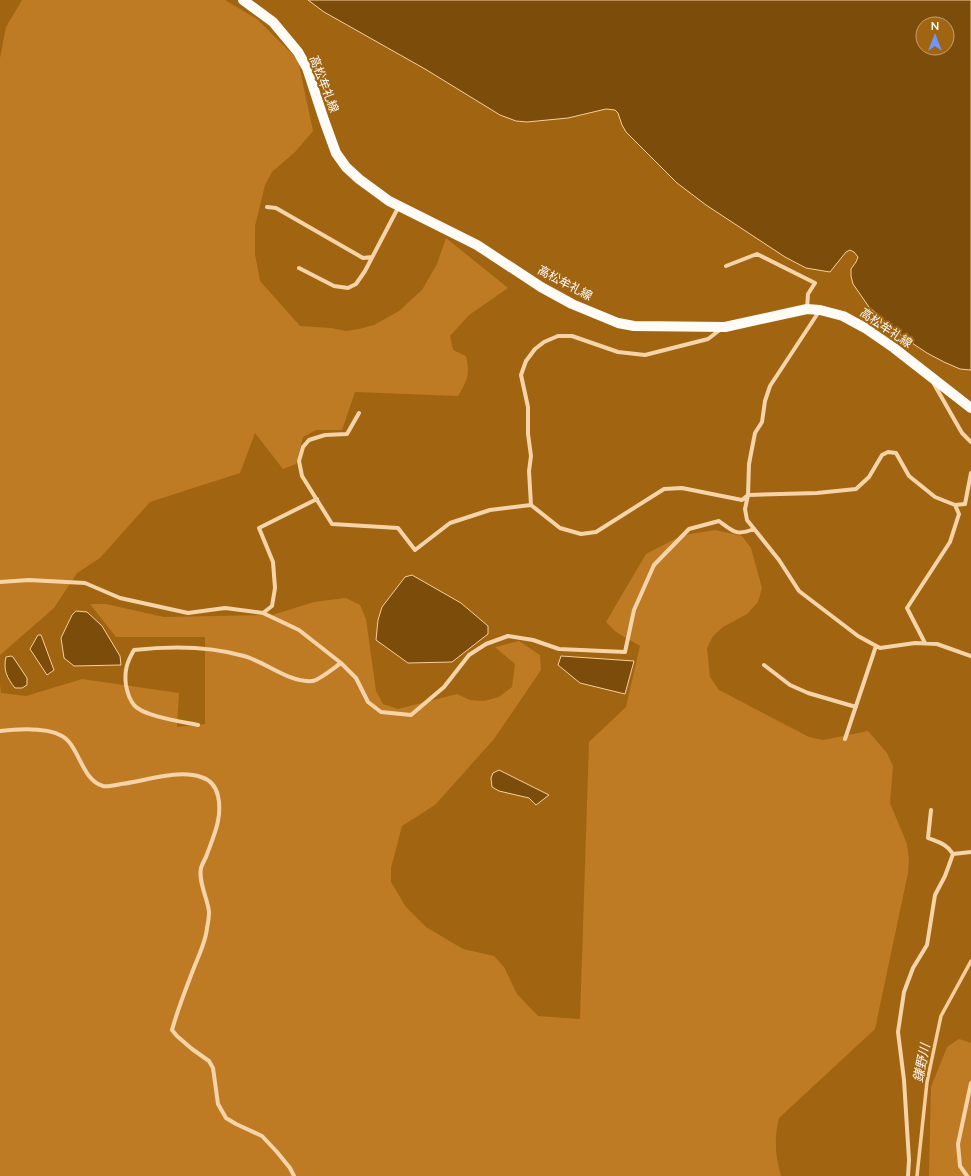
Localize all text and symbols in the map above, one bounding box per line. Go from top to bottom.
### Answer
north arrow [915,16,955,56]
text: N [931,19,939,32]
street label: 高松牟礼線 [307,53,342,115]
street label: 高松牟礼線 [535,262,595,303]
street label: 高松牟礼線 [857,305,915,351]
water label: 鎌野川 [909,1040,933,1084]

